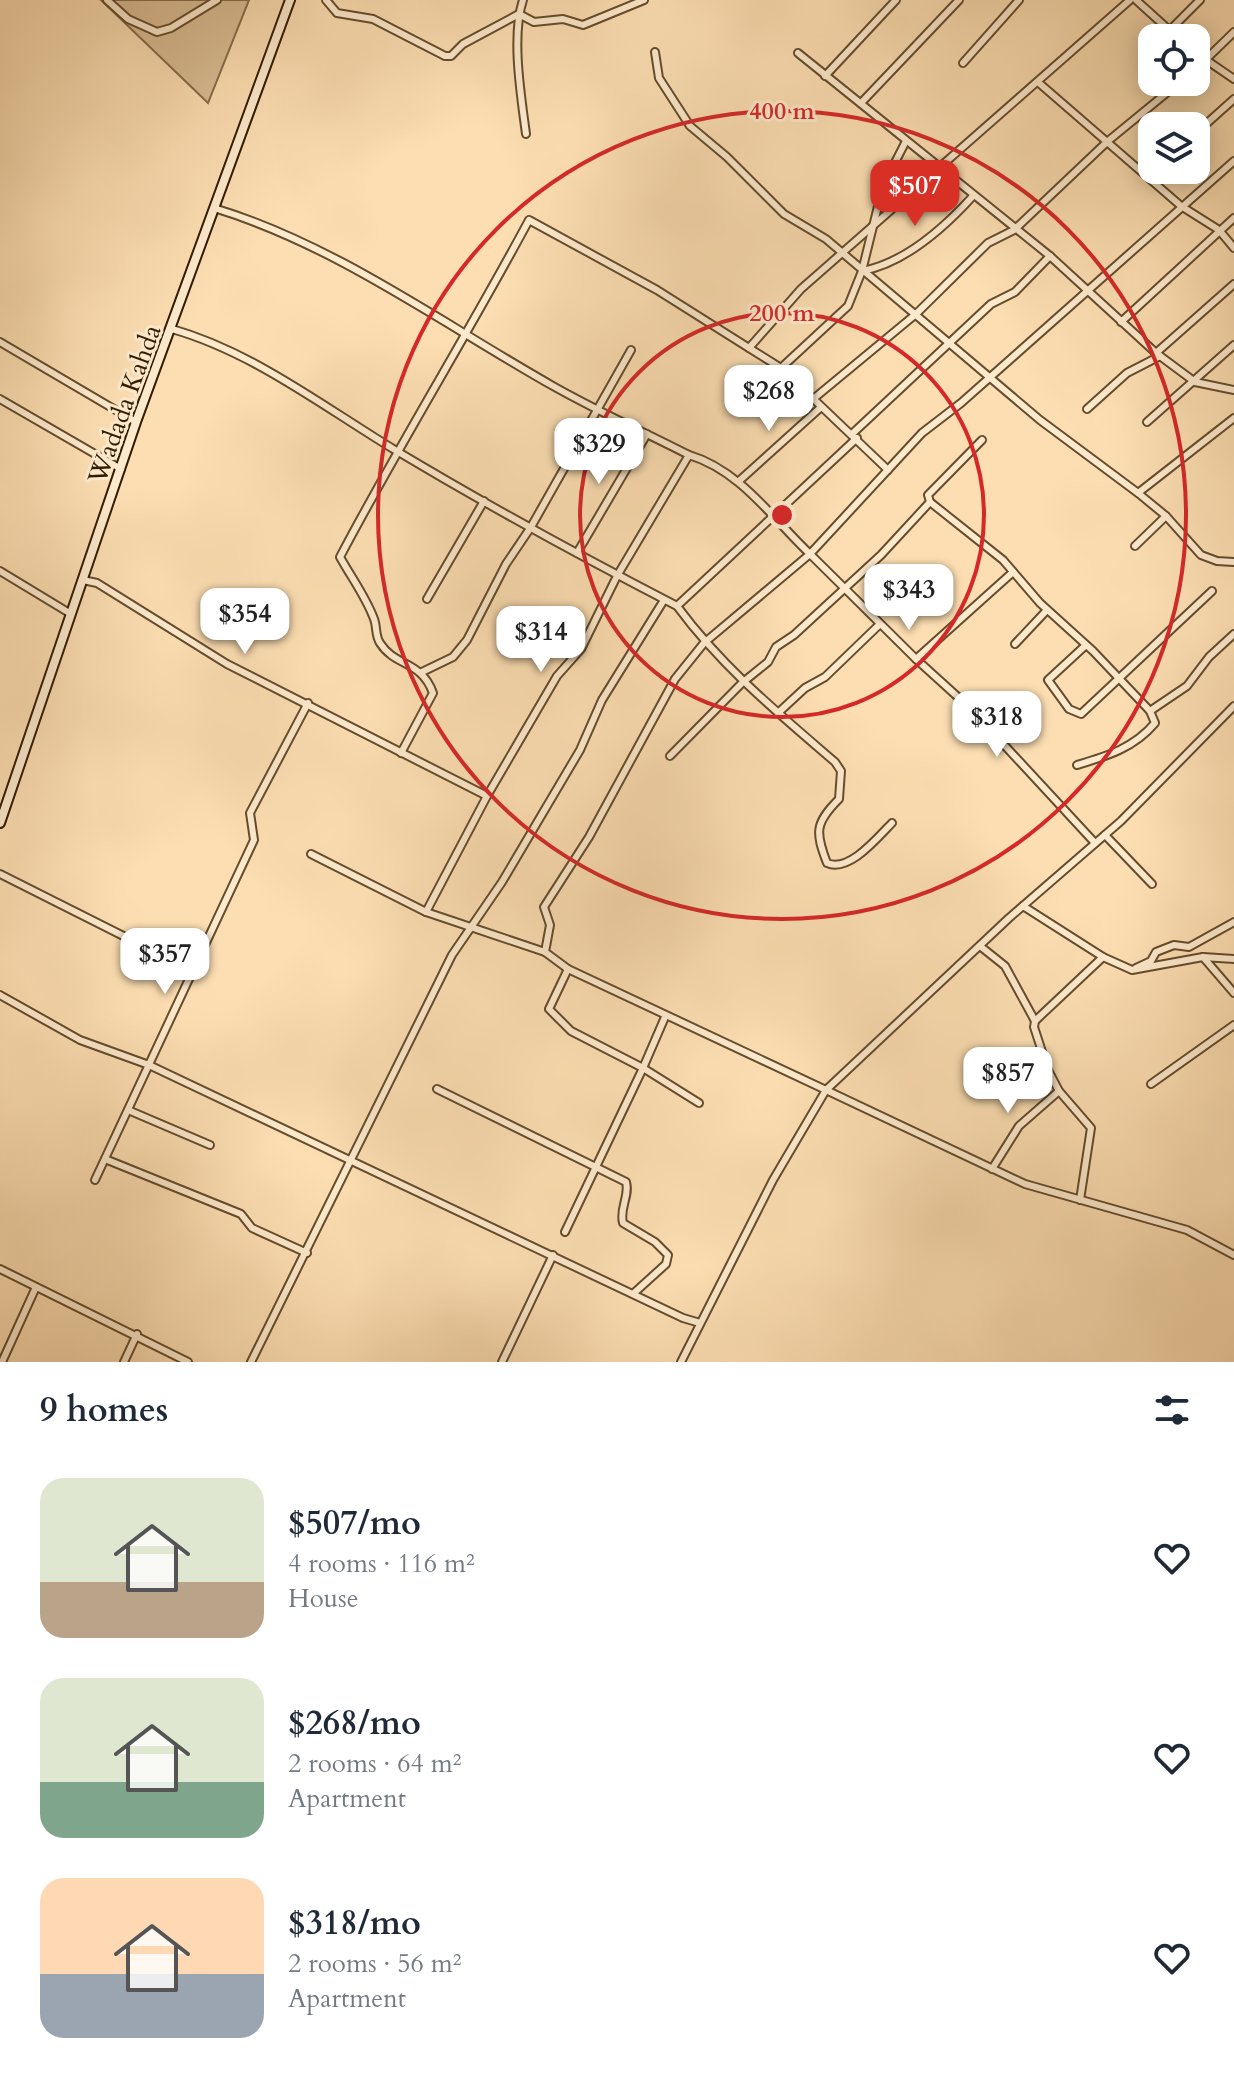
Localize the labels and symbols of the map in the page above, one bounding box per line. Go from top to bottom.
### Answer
text: 400 m [749,95,816,128]
pin: $507 [868,160,962,228]
text: 200 m [749,297,816,330]
street label: Wadada Kahda [79,320,169,490]
pin: $268 [722,365,816,433]
pin: $329 [552,418,646,486]
centre of rings [768,501,796,529]
pin: $343 [862,564,956,632]
pin: $354 [198,588,292,656]
pin: $314 [494,606,588,674]
pin: $318 [950,691,1044,759]
pin: $357 [118,928,212,996]
pin: $857 [961,1047,1055,1115]

